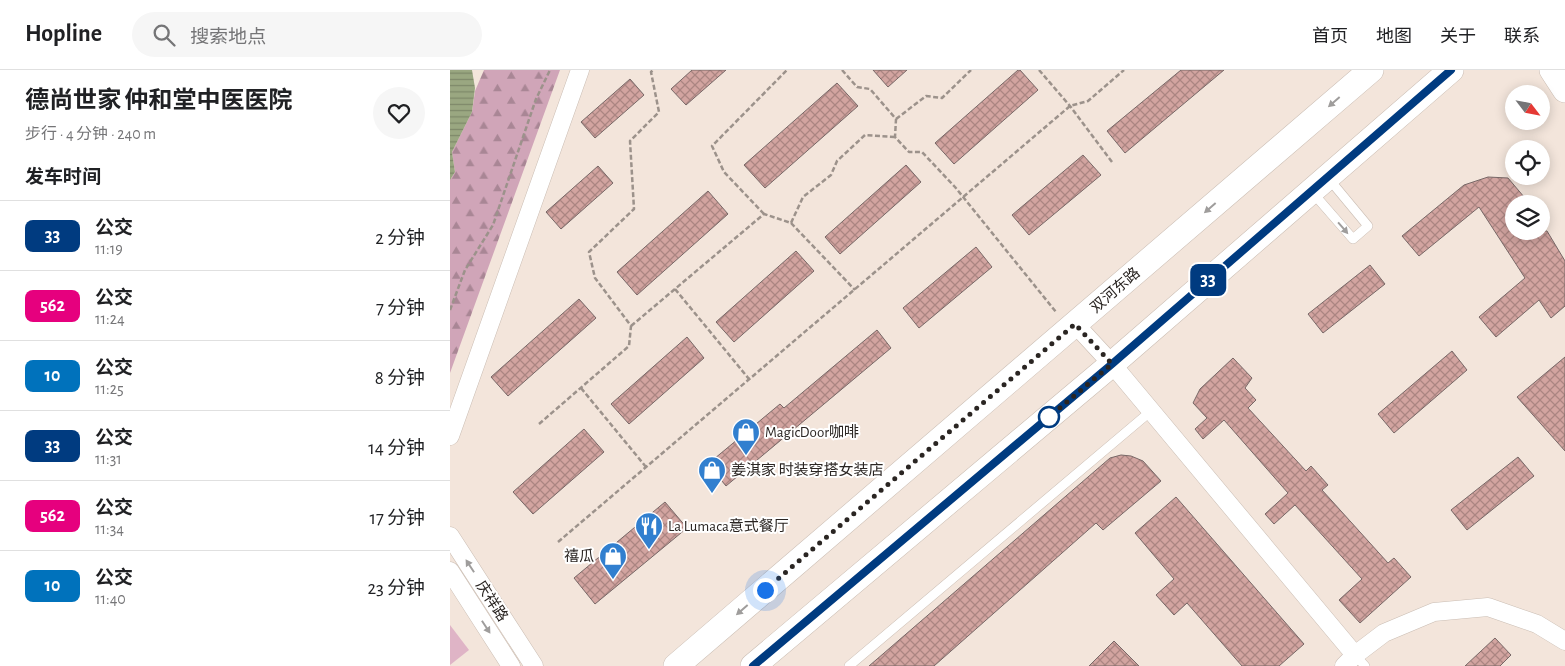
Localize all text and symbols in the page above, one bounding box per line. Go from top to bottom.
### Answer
search box [132,12,482,57]
icon: search [150,21,178,49]
text: Hopline [25,22,102,46]
text: 搜索地点 [190,28,266,47]
text: 首页 [1312,28,1348,46]
text: 地图 [1376,28,1412,46]
text: 关于 [1440,28,1476,46]
text: 联系 [1504,28,1540,46]
north arrow [1505,85,1550,130]
map controls [1505,85,1550,240]
button: heart [373,87,425,139]
text: 德尚世家 仲和堂中医医院 [25,89,293,113]
one-way arrow [1327,96,1340,107]
text: 步行 · 4 分钟 · 240 m [25,126,156,142]
button: locate [1505,140,1550,185]
text: 发车时间 [25,168,101,187]
button: layers [1505,195,1550,240]
one-way arrow [1204,202,1217,213]
text: 公交 [95,219,133,238]
one-way arrow [1337,221,1349,233]
text: 33 [45,227,60,245]
text: 2 分钟 [375,229,425,248]
text: 11:19 [95,241,123,257]
street label: 双河东路 [1087,264,1143,316]
line badge: 33 [1186,264,1230,296]
text: 33 [1200,271,1216,289]
text: 公交 [95,289,133,308]
text: 562 [40,297,65,315]
text: 7 分钟 [376,299,425,318]
text: 11:24 [95,311,125,327]
text: 公交 [95,359,133,378]
text: 10 [45,367,60,385]
text: 8 分钟 [375,369,425,388]
text: 11:25 [95,381,124,397]
unlabelled marker [1038,406,1060,428]
shop icon: MagicDoor咖啡 [731,417,761,456]
place label: MagicDoor咖啡 [765,424,859,440]
text: 公交 [95,429,133,448]
text: 33 [45,437,60,455]
text: 14 分钟 [368,439,425,458]
text: 11:31 [95,451,122,467]
shop icon: 姜淇家 时装穿搭女装店 [697,455,727,494]
place label: 姜淇家 时装穿搭女装店 [731,462,883,478]
text: 公交 [95,499,133,518]
text: 562 [40,507,65,525]
text: 17 分钟 [369,509,425,528]
restaurant icon: La Lumaca意式餐厅 [634,511,664,550]
place label: La Lumaca意式餐厅 [668,518,789,534]
text: 11:34 [95,521,124,537]
shop icon: 禧瓜 [598,541,628,580]
place label: 禧瓜 [564,548,594,564]
one-way arrow [465,560,475,573]
text: 公交 [95,569,133,588]
text: 10 [45,577,60,595]
street label: 庆祥路 [473,578,511,624]
your location [753,578,778,603]
text: 23 分钟 [367,579,425,598]
text: 11:40 [95,591,126,607]
one-way arrow [736,604,748,615]
one-way arrow [481,620,491,633]

